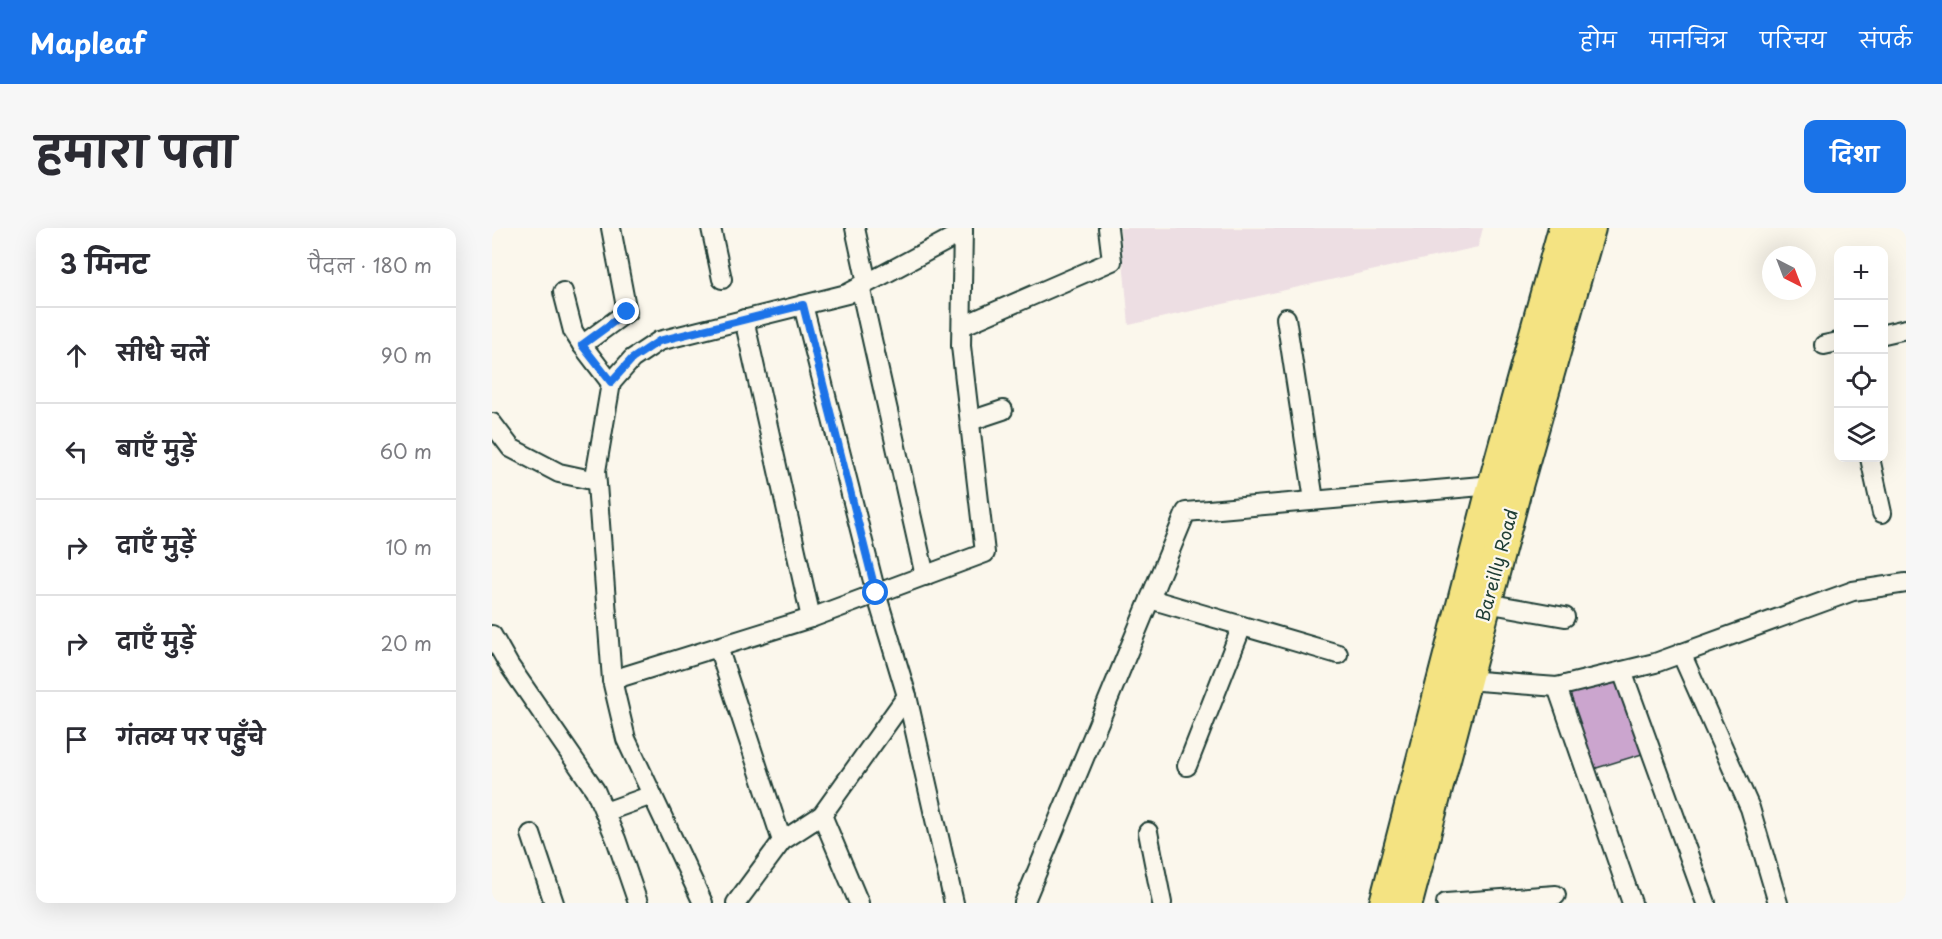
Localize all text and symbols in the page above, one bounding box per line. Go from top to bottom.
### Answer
text: Mapleaf [30,21,146,64]
text: होम [1580,23,1617,55]
text: मानचित्र [1650,23,1727,55]
text: परिचय [1760,23,1826,55]
text: संपर्क [1859,23,1912,55]
text: हमारा पता [36,118,236,181]
button: दिशा [1804,120,1906,193]
text: 3 मिनट [60,244,148,283]
north arrow [1762,246,1816,300]
map controls [1834,246,1888,462]
button: + [1834,246,1888,300]
text: पैदल · 180 m [308,250,432,280]
route end [613,298,639,324]
button: − [1834,300,1888,354]
text: सीधे चलें [117,335,209,368]
icon: ahead [60,339,93,372]
text: 90 m [381,340,432,370]
button: locate [1834,354,1888,408]
button: layers [1834,408,1888,462]
text: बाएँ मुड़ें [117,431,196,464]
icon: left [60,435,93,468]
text: 60 m [380,436,432,466]
street label: Bareilly Road [1468,506,1524,624]
text: दाएँ मुड़ें [117,527,195,560]
icon: right [60,531,93,564]
text: 10 m [385,532,432,562]
route start [862,579,888,605]
text: दाएँ मुड़ें [117,623,195,656]
icon: right [60,627,93,660]
text: 20 m [380,628,432,658]
text: गंतव्य पर पहुँचे [117,719,265,752]
icon: arrive [60,723,93,756]

